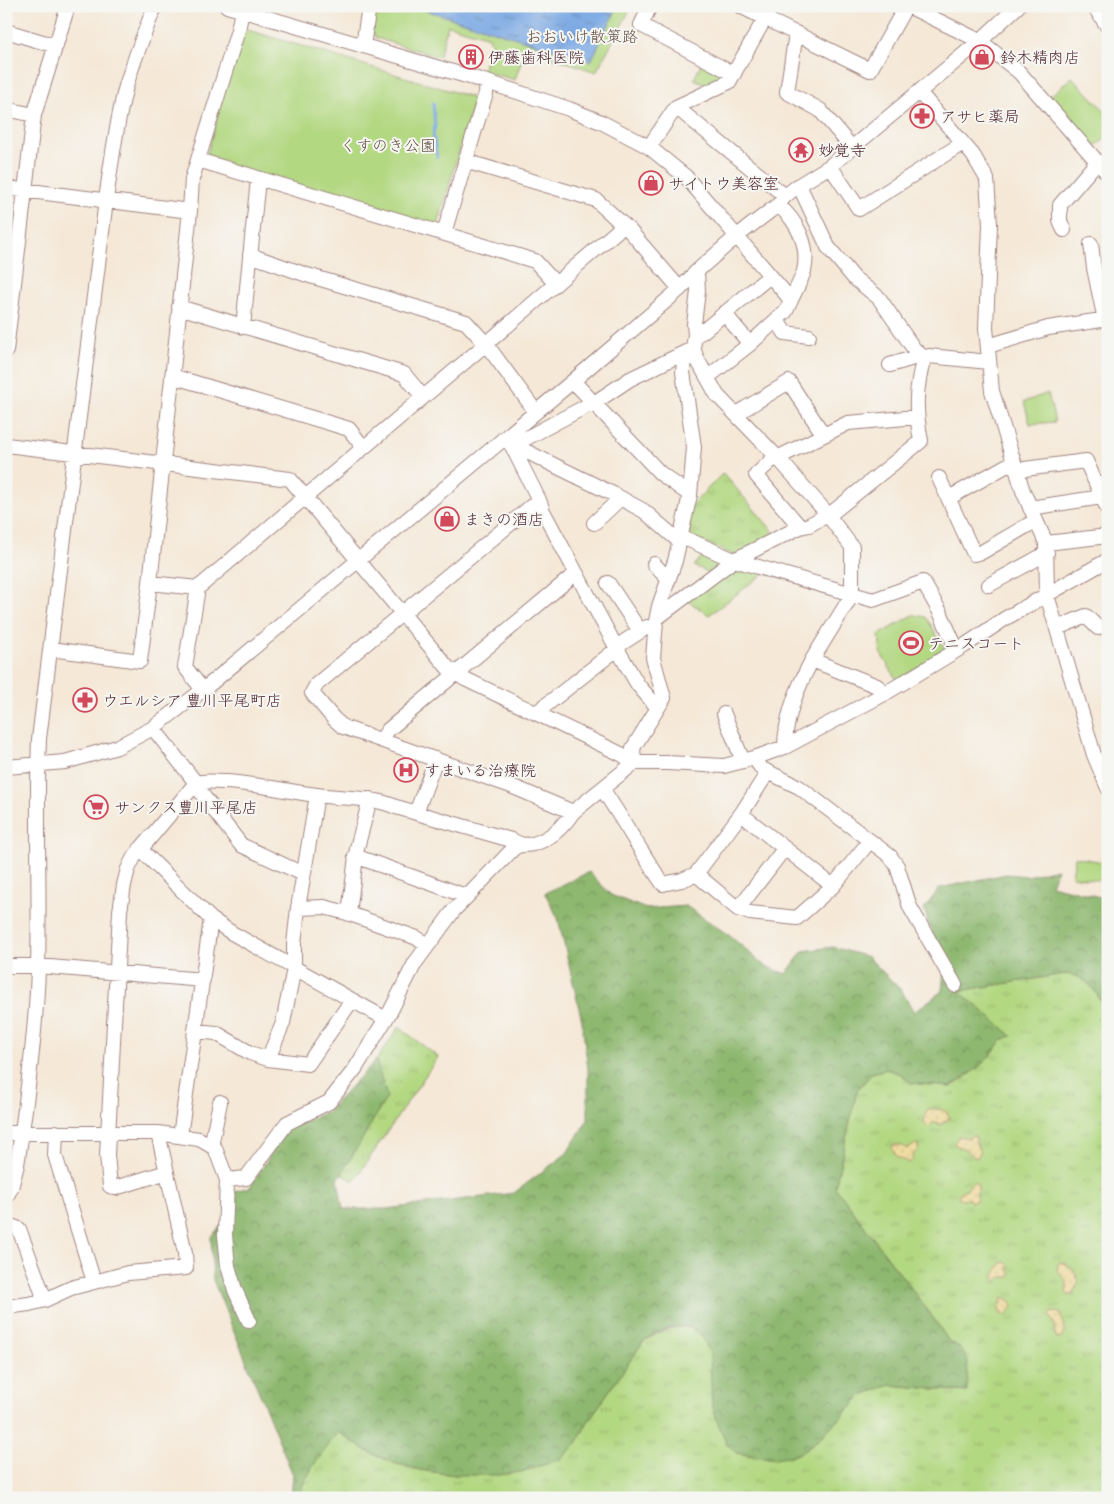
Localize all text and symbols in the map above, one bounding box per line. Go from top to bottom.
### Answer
park label: おおいけ散策路 [526,27,638,50]
building icon: 伊藤歯科医院 [458,44,484,70]
shop icon: 鈴木精肉店 [969,44,995,70]
place label: 伊藤歯科医院 [488,48,584,71]
place label: 鈴木精肉店 [1000,48,1080,71]
pharmacy icon: アサヒ薬局 [909,103,935,129]
place label: アサヒ薬局 [940,107,1020,130]
park label: くすのき公園 [340,136,436,159]
temple icon: 妙覚寺 [788,137,814,163]
place label: 妙覚寺 [818,141,866,164]
shop icon: サイトウ美容室 [638,170,664,196]
place label: サイトウ美容室 [668,174,779,197]
shop icon: まきの酒店 [434,506,460,532]
place label: まきの酒店 [464,510,544,533]
sports icon: テニスコート [898,630,924,656]
place label: テニスコート [928,634,1024,657]
pharmacy icon: ウエルシア 豊川平尾町店 [72,687,98,713]
place label: ウエルシア 豊川平尾町店 [102,691,282,714]
hospital icon: すまいる治療院 [393,757,419,783]
place label: すまいる治療院 [424,761,536,784]
supermarket icon: サンクス豊川平尾店 [83,794,109,820]
place label: サンクス豊川平尾店 [114,798,258,821]

